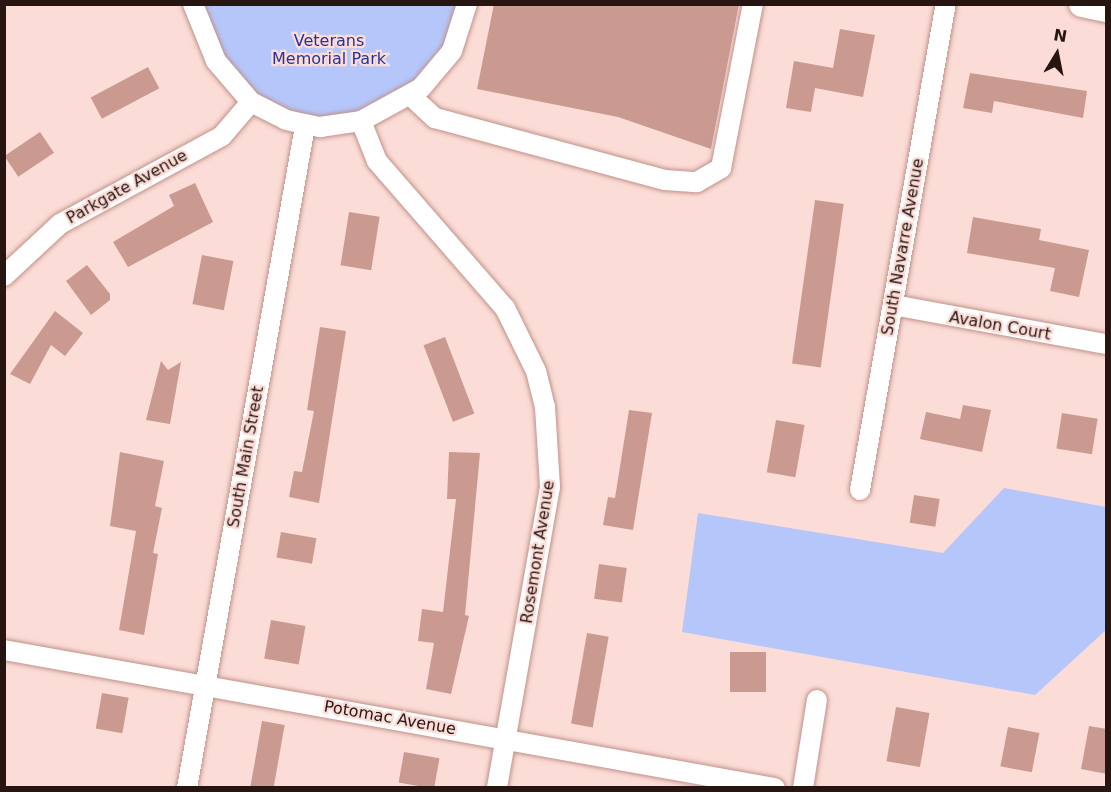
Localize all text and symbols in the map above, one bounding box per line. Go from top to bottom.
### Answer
north arrow [1027,24,1087,84]
text: N [1052,25,1068,46]
park label: Veterans Memorial Park [272,31,386,69]
street label: Parkgate Avenue [63,146,191,228]
street label: South Navarre Avenue [878,157,928,337]
street label: Avalon Court [948,308,1052,344]
street label: South Main Street [224,385,268,529]
street label: Rosemont Avenue [517,479,559,625]
street label: Potomac Avenue [323,697,457,739]

